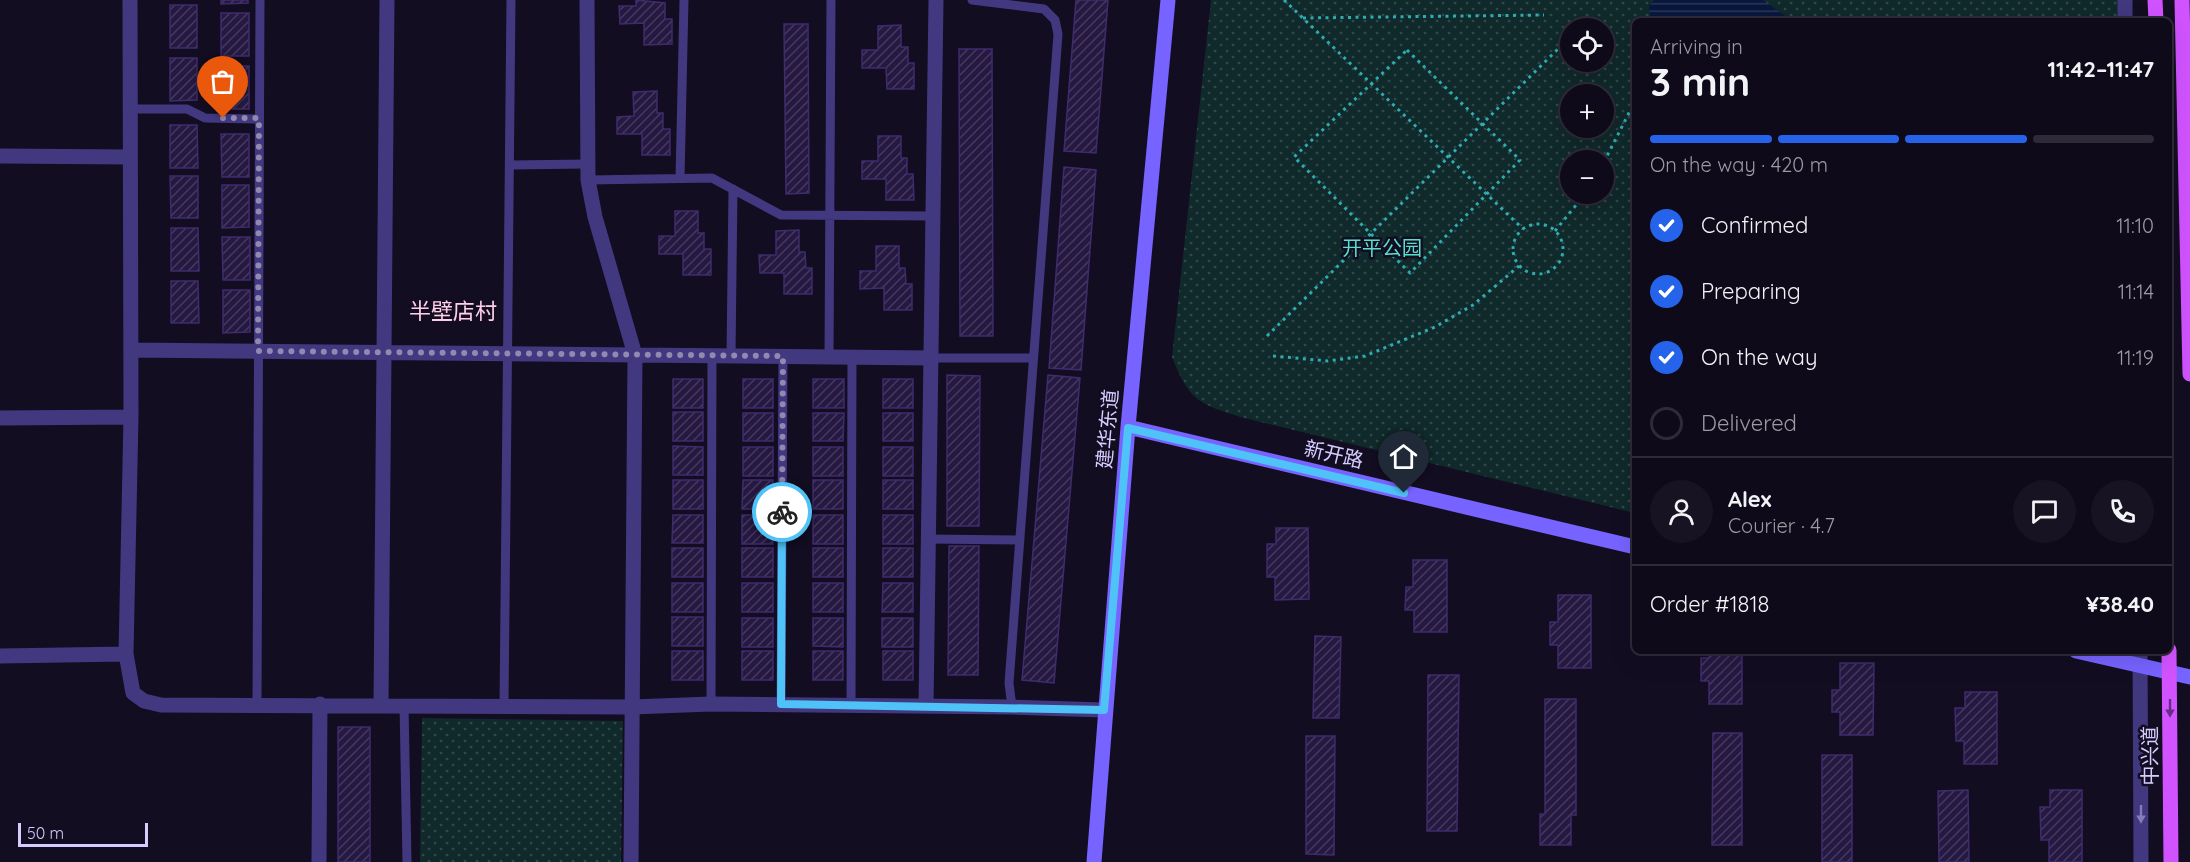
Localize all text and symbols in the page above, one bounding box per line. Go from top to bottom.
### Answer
map controls [1560,18,1614,204]
button: locate [1560,18,1614,72]
text: Arriving in [1650,34,1743,59]
text: 11:42–11:47 [2047,55,2154,83]
pin [197,56,248,118]
text: 3 min [1650,57,1750,106]
icon: bag [206,65,239,98]
button: + [1560,84,1614,138]
button: − [1560,150,1614,204]
text: On the way · 420 m [1650,152,1828,177]
icon: check [1650,209,1683,242]
text: Confirmed [1701,211,1808,239]
text: 11:10 [2116,213,2154,238]
park label: 开平公园 [1342,235,1422,260]
icon: check [1650,275,1683,308]
text: Preparing [1701,277,1801,305]
text: 11:14 [2118,279,2154,304]
district label: 半壁店村 [409,297,497,325]
icon: check [1650,341,1683,374]
text: On the way [1701,343,1817,371]
text: 11:19 [2117,345,2154,370]
street label: 建华东道 [1091,388,1123,470]
text: Delivered [1701,409,1797,437]
pin [1378,431,1429,493]
street label: 新开路 [1302,435,1366,473]
icon: home [1387,440,1420,473]
button: person [1650,480,1713,543]
button: chat [2013,480,2076,543]
button: phone [2091,480,2154,543]
courier [752,482,812,542]
text: Alex [1728,485,1771,513]
icon: bike [766,496,799,529]
text: Courier · 4.7 [1728,513,1835,538]
text: Order #1818 [1650,590,1770,618]
text: ¥38.40 [2086,590,2154,618]
one-way arrow [2165,699,2175,718]
street label: 中兴道 [2137,726,2162,786]
one-way arrow [2136,805,2146,824]
scale bar [18,820,148,848]
text: 50 m [27,823,64,843]

